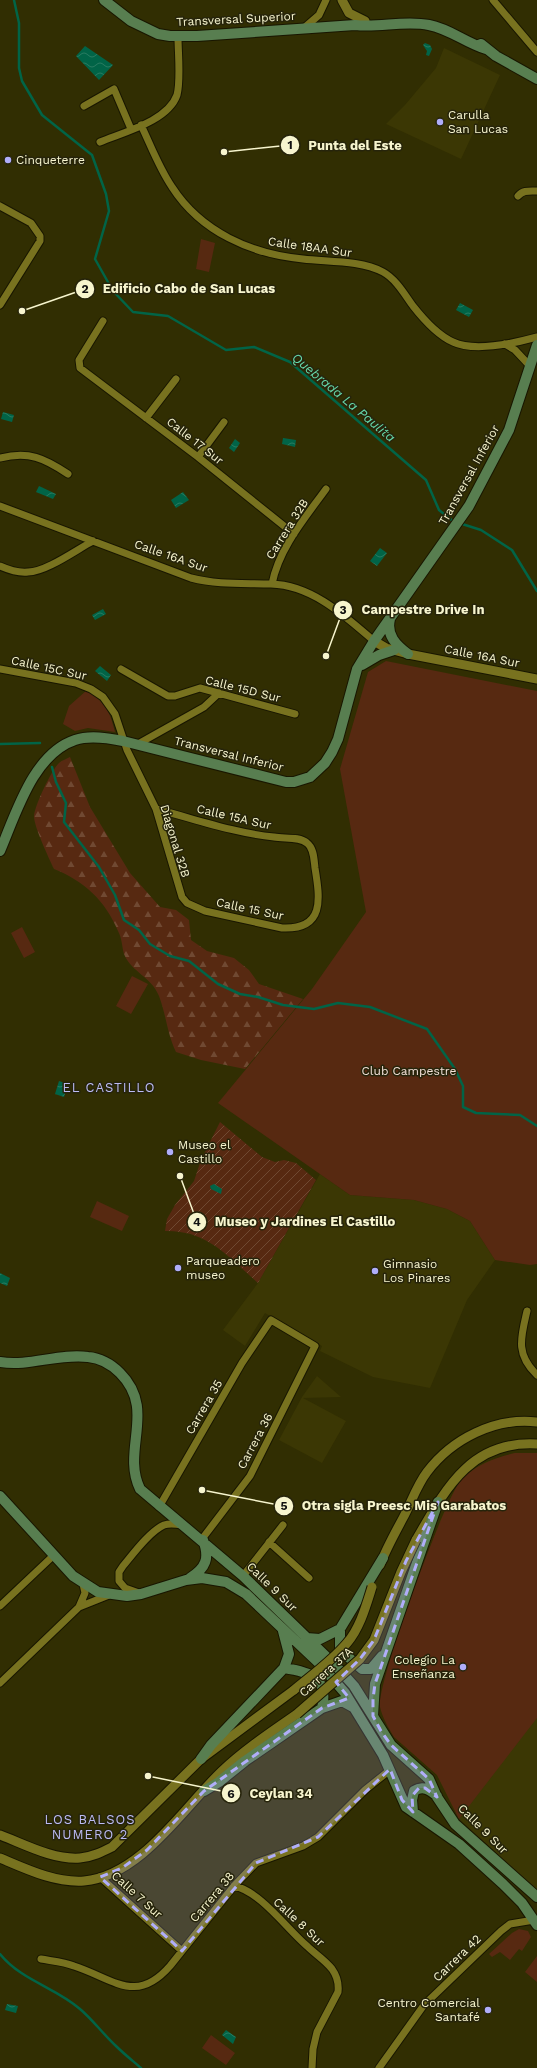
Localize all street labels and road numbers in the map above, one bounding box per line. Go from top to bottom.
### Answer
street label: Transversal Superior [176,9,296,29]
street label: Calle 18AA Sur [267,234,353,260]
street label: Calle 17 Sur [164,414,226,468]
street label: Transversal Inferior [436,422,502,528]
street label: Carrera 32B [263,496,311,562]
street label: Calle 16A Sur [133,537,210,575]
street label: Calle 16A Sur [443,642,521,670]
street label: Calle 15C Sur [10,653,88,683]
street label: Calle 15D Sur [204,673,282,705]
street label: Transversal Inferior [173,734,285,774]
street label: Calle 15A Sur [195,802,273,832]
street label: Diagonal 32B [157,803,193,879]
street label: Calle 15 Sur [215,895,285,923]
street label: Carrera 35 [183,1377,225,1437]
street label: Carrera 36 [234,1411,276,1471]
street label: Calle 9 Sur [244,1559,300,1615]
street label: Carrera 37A [296,1644,356,1700]
street label: Calle 9 Sur [455,1801,511,1857]
street label: Calle 7 Sur [109,1869,165,1921]
street label: Carrera 38 [187,1869,237,1925]
street label: Calle 8 Sur [271,1895,328,1949]
street label: Carrera 42 [430,1932,484,1984]

